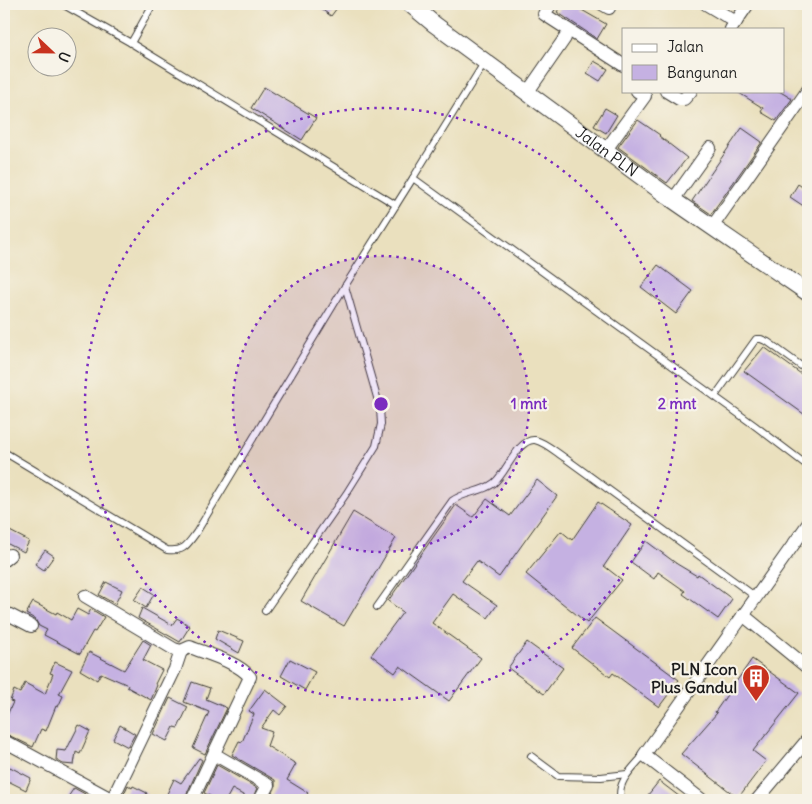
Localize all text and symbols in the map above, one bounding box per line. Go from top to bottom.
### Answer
north arrow [28,28,78,78]
legend [622,28,784,92]
text: Jalan [667,37,704,56]
text: U [54,49,74,65]
text: Bangunan [667,63,737,82]
street label: Jalan PLN [572,122,642,181]
text: 1 mnt [511,394,548,413]
text: 2 mnt [658,394,697,413]
centre of rings [372,395,390,413]
place label: PLN Icon Plus Gandul [651,659,737,697]
building icon: PLN Icon Plus Gandul [741,663,771,702]

